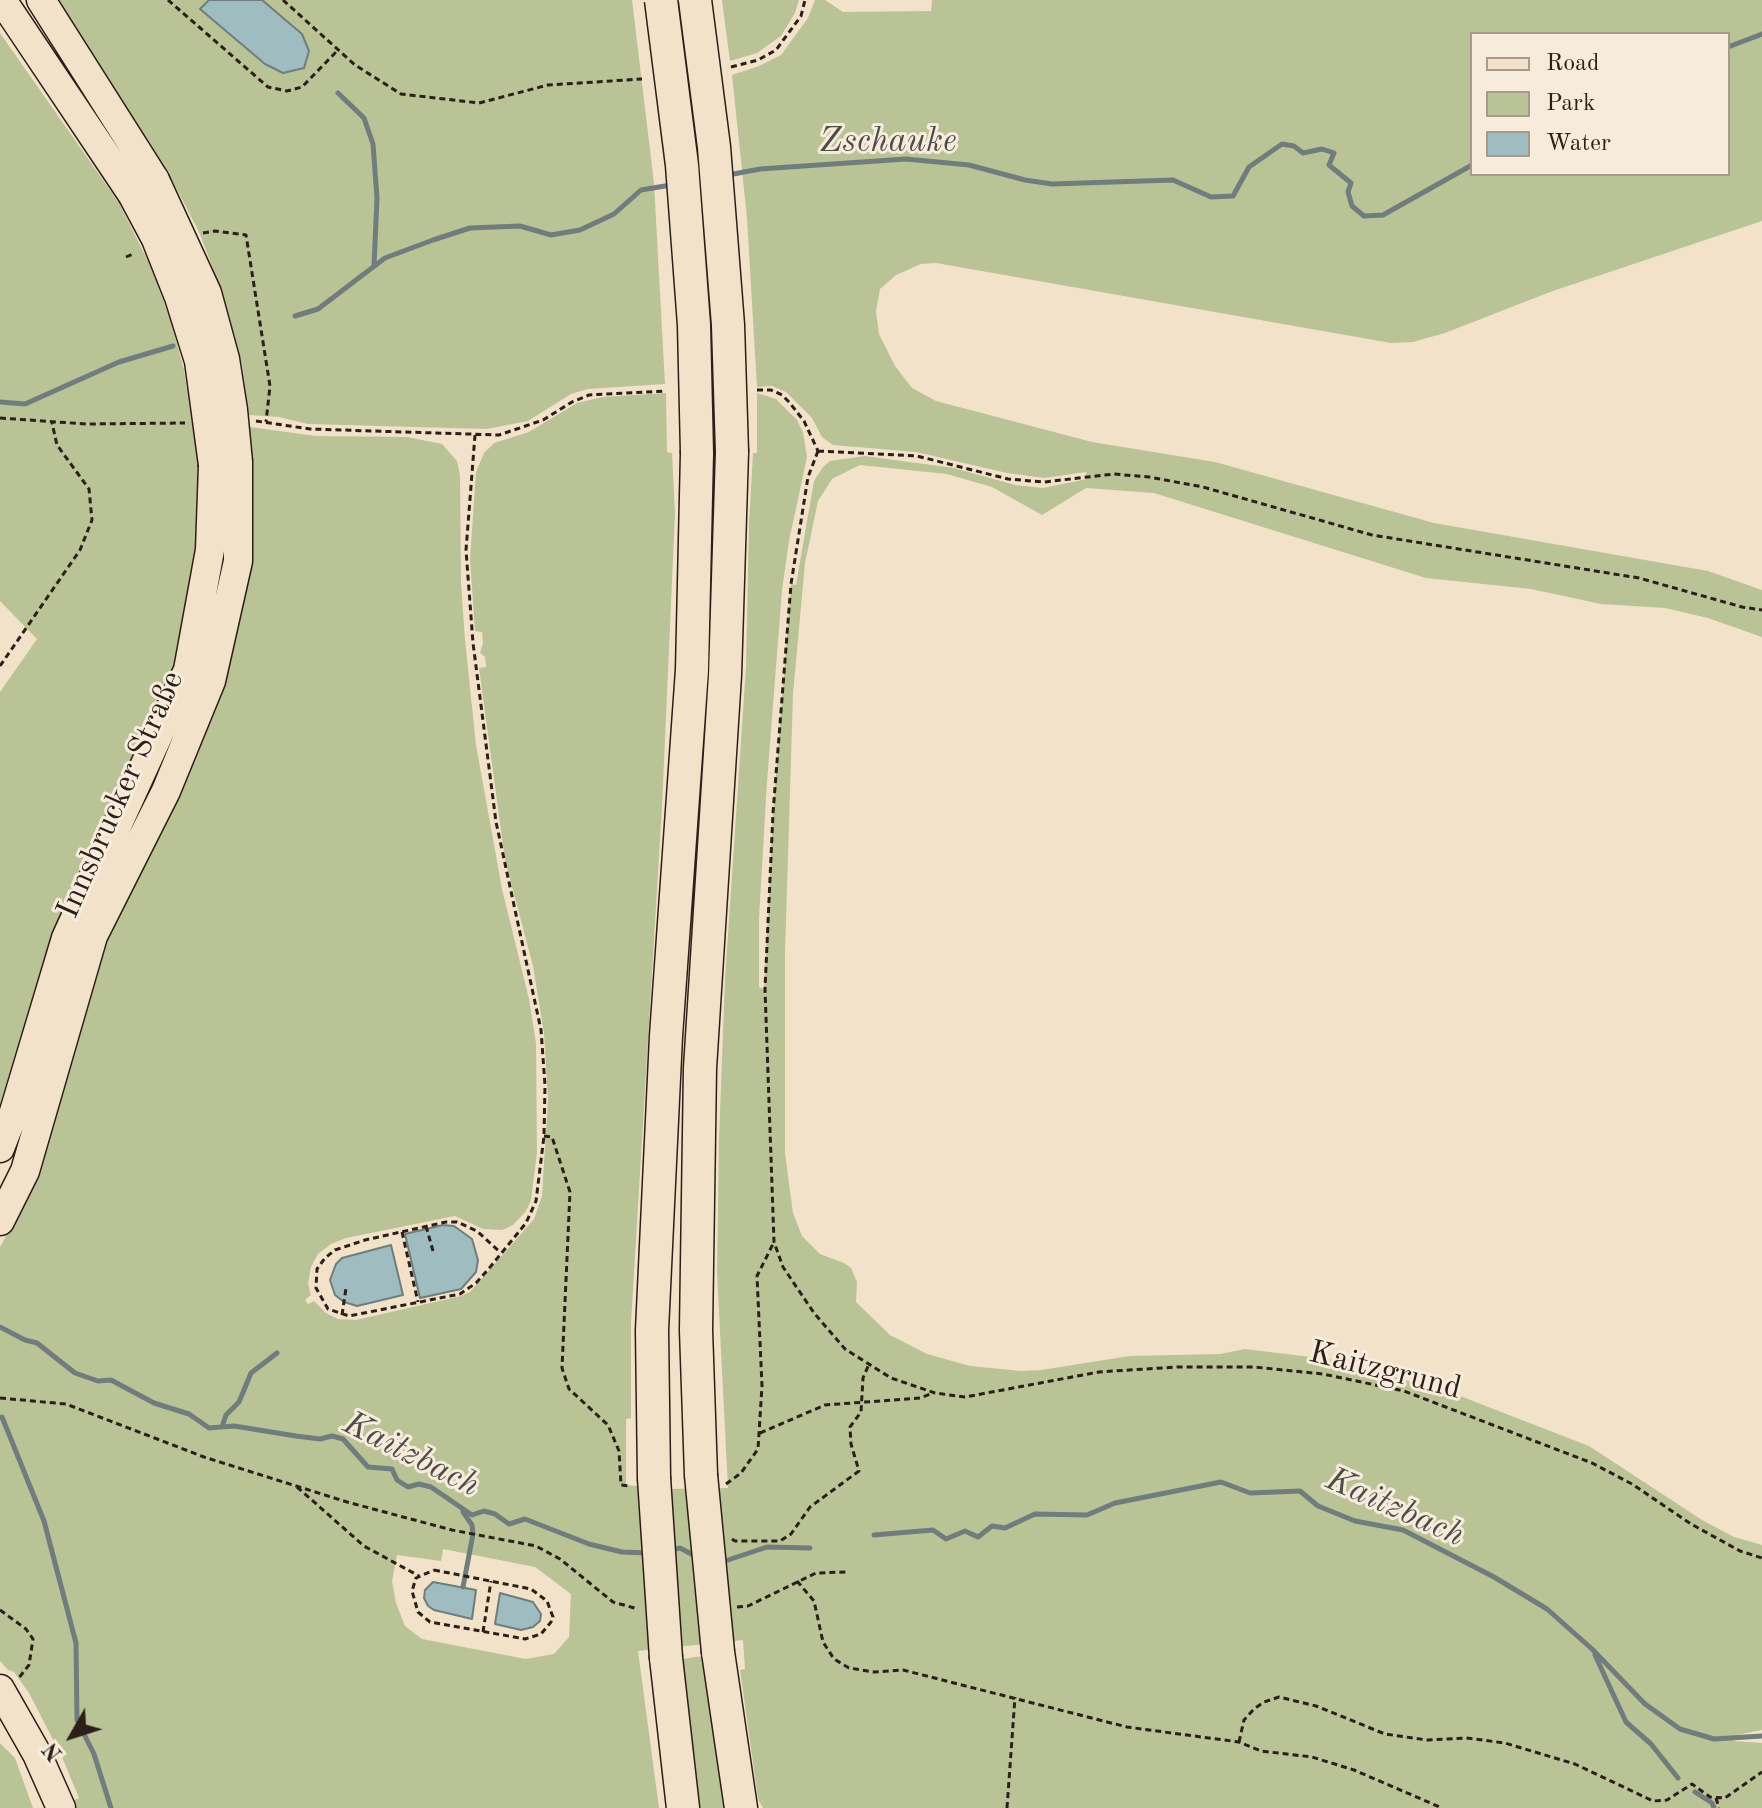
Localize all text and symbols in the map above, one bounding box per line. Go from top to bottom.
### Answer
legend [1470,32,1730,176]
text: Road [1546,52,1599,76]
text: Park [1546,92,1595,116]
water label: Zschauke [819,122,957,162]
text: Water [1546,132,1611,156]
street label: Innsbrucker Straße [49,665,193,925]
street label: Kaitzgrund [1305,1334,1465,1408]
water label: Kaitzbach [336,1403,486,1507]
water label: Kaitzbach [1319,1459,1471,1557]
north arrow [32,1696,112,1776]
text: N [40,1738,67,1765]

